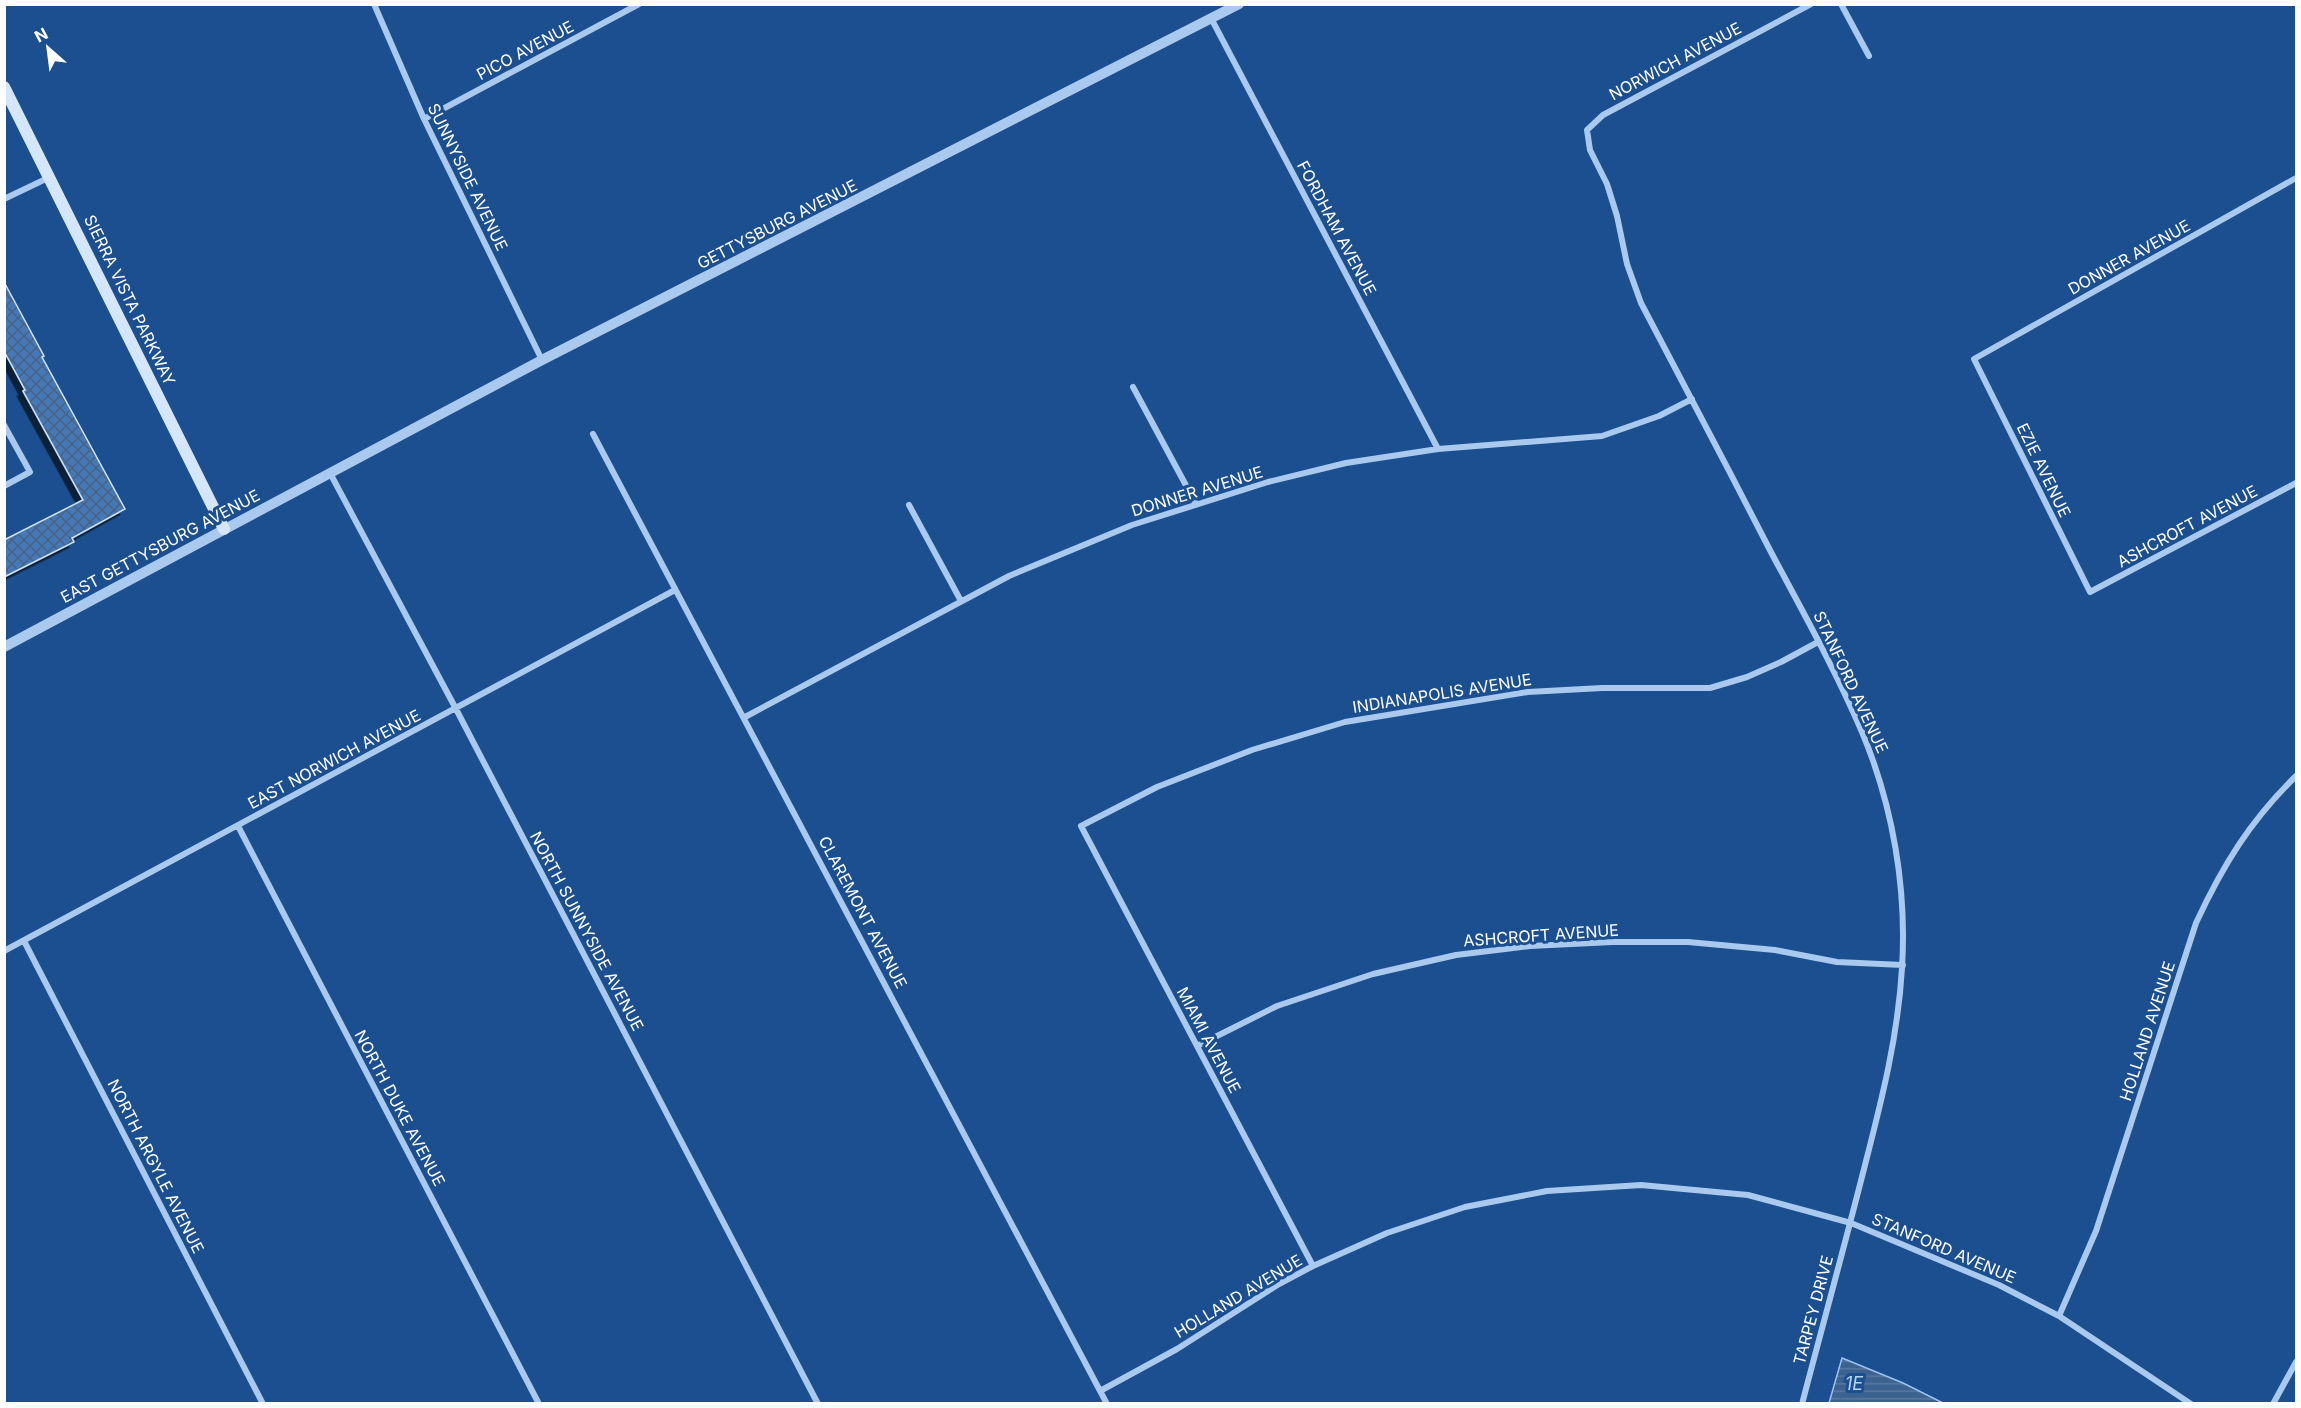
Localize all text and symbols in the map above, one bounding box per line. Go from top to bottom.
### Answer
street label: PICO AVENUE [473,16,577,84]
north arrow [18,18,78,78]
street label: NORWICH AVENUE [1605,18,1745,104]
text: N [31,23,51,46]
street label: SUNNYSIDE AVENUE [424,100,512,254]
street label: FORDHAM AVENUE [1293,157,1381,299]
street label: GETTYSBURG AVENUE [694,175,860,273]
street label: SIERRA VISTA PARKWAY [80,212,180,389]
street label: DONNER AVENUE [2064,215,2194,299]
street label: EZIE AVENUE [2013,420,2075,520]
street label: DONNER AVENUE [1129,461,1265,521]
street label: ASHCROFT AVENUE [2113,481,2261,571]
street label: EAST GETTYSBURG AVENUE [57,485,263,607]
street label: STANFORD AVENUE [1809,608,1893,756]
street label: INDIANAPOLIS AVENUE [1351,669,1533,717]
street label: EAST NORWICH AVENUE [244,705,424,813]
street label: NORTH SUNNYSIDE AVENUE [526,828,648,1034]
street label: CLAREMONT AVENUE [814,833,912,991]
street label: ASHCROFT AVENUE [1463,920,1619,950]
street label: HOLLAND AVENUE [2115,959,2179,1103]
street label: MIAMI AVENUE [1173,984,1245,1096]
street label: NORTH DUKE AVENUE [350,1027,450,1189]
street label: NORTH ARGYLE AVENUE [103,1076,209,1256]
street label: STANFORD AVENUE [1869,1209,2019,1287]
street label: HOLLAND AVENUE [1170,1250,1306,1342]
street label: TARPEY DRIVE [1789,1253,1837,1367]
water label: 1E [1845,1373,1863,1394]

